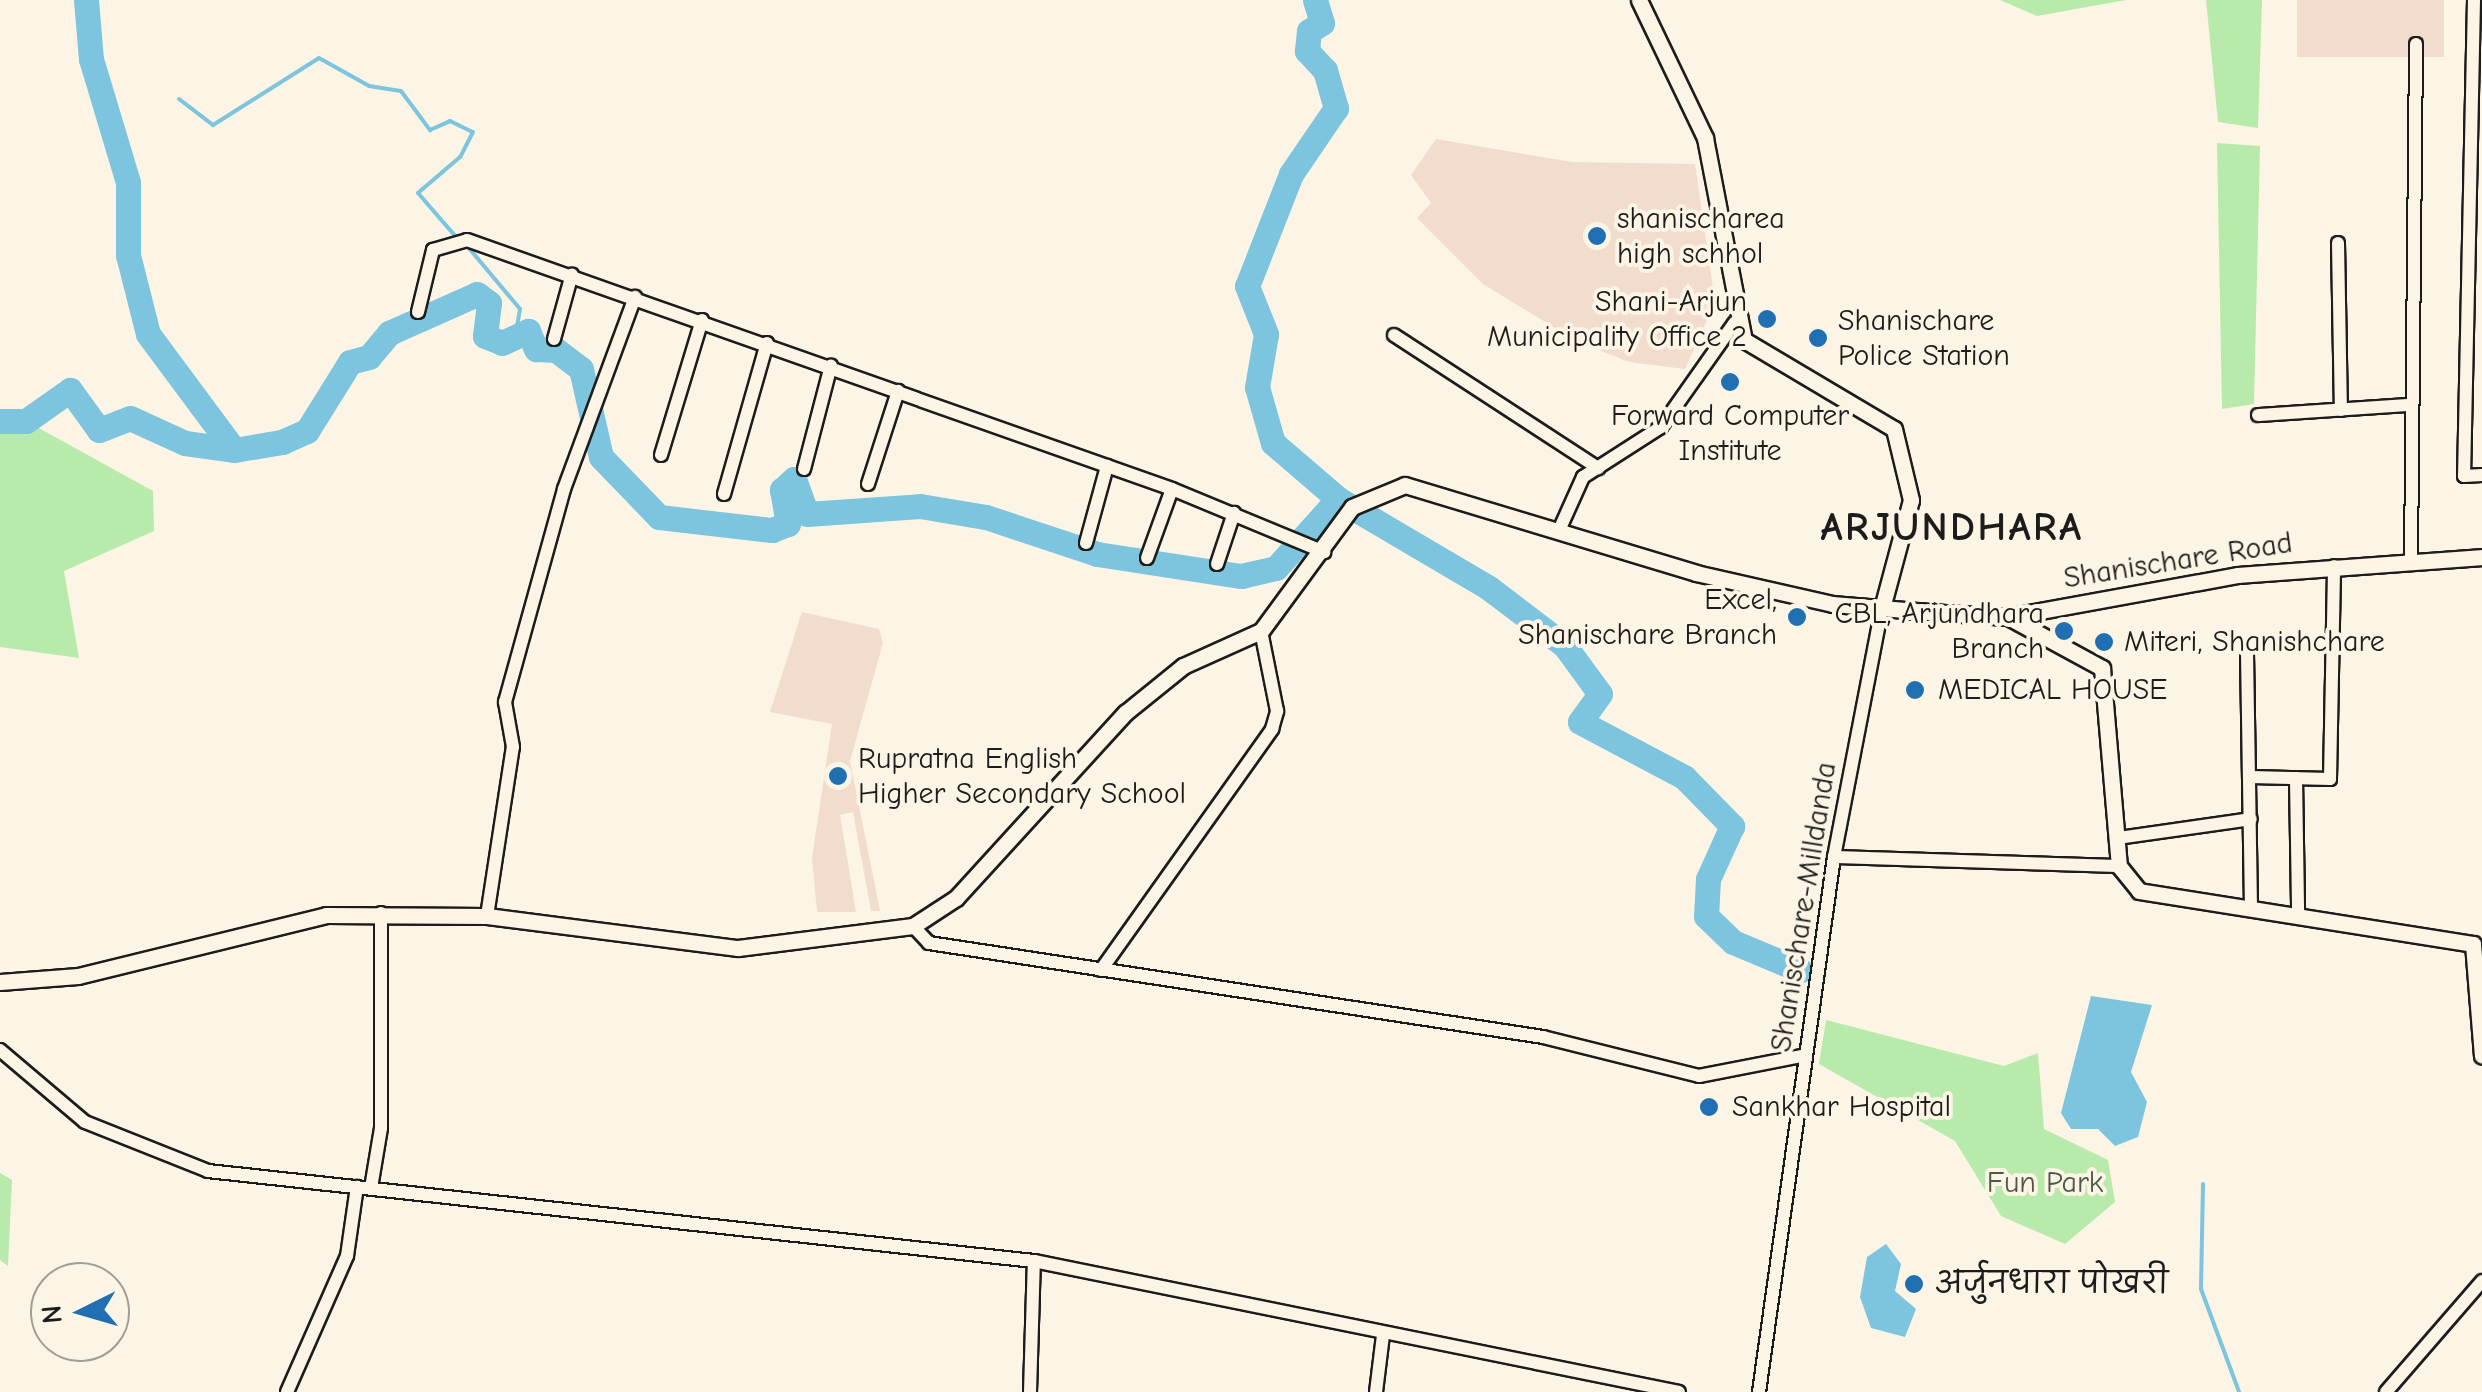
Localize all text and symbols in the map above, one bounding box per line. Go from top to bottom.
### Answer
place label: shanischarea high schhol [1617,201,1785,272]
marker: shanischarea high schhol [1586,225,1608,247]
place label: Shani-Arjun Municipality Office 2 [1487,284,1747,354]
place label: Shanischare Police Station [1838,303,2010,374]
marker: Shani-Arjun Municipality Office 2 [1756,308,1778,330]
marker: Shanischare Police Station [1807,327,1829,349]
marker: Forward Computer Institute [1719,371,1741,393]
place label: Forward Computer Institute [1611,398,1849,468]
district label: ARJUNDHARA [1820,503,2084,551]
street label: Shanischare Road [2061,525,2295,597]
place label: Excel, Shanischare Branch [1518,582,1777,652]
place label: CBL, Arjundhara Branch [1834,596,2044,666]
marker: Excel, Shanischare Branch [1786,606,1808,628]
marker: CBL, Arjundhara Branch [2053,620,2075,642]
place label: Miteri, Shanishchare [2124,624,2385,660]
marker: Miteri, Shanishchare [2093,631,2115,653]
place label: MEDICAL HOUSE [1938,672,2167,708]
marker: MEDICAL HOUSE [1902,677,1928,703]
place label: Rupratna English Higher Secondary School [858,741,1186,812]
street label: Shanischare-Milldanda [1763,760,1845,1054]
marker: Rupratna English Higher Secondary School [827,765,849,787]
place label: Sankhar Hospital [1732,1089,1951,1125]
marker: Sankhar Hospital [1696,1094,1722,1120]
park label: Fun Park [1987,1165,2103,1201]
north arrow [30,1262,130,1362]
place label: अर्जुनधारा पोखरी [1934,1266,2168,1302]
marker: अर्जुनधारा पोखरी [1903,1273,1925,1295]
text: N [35,1304,69,1325]

